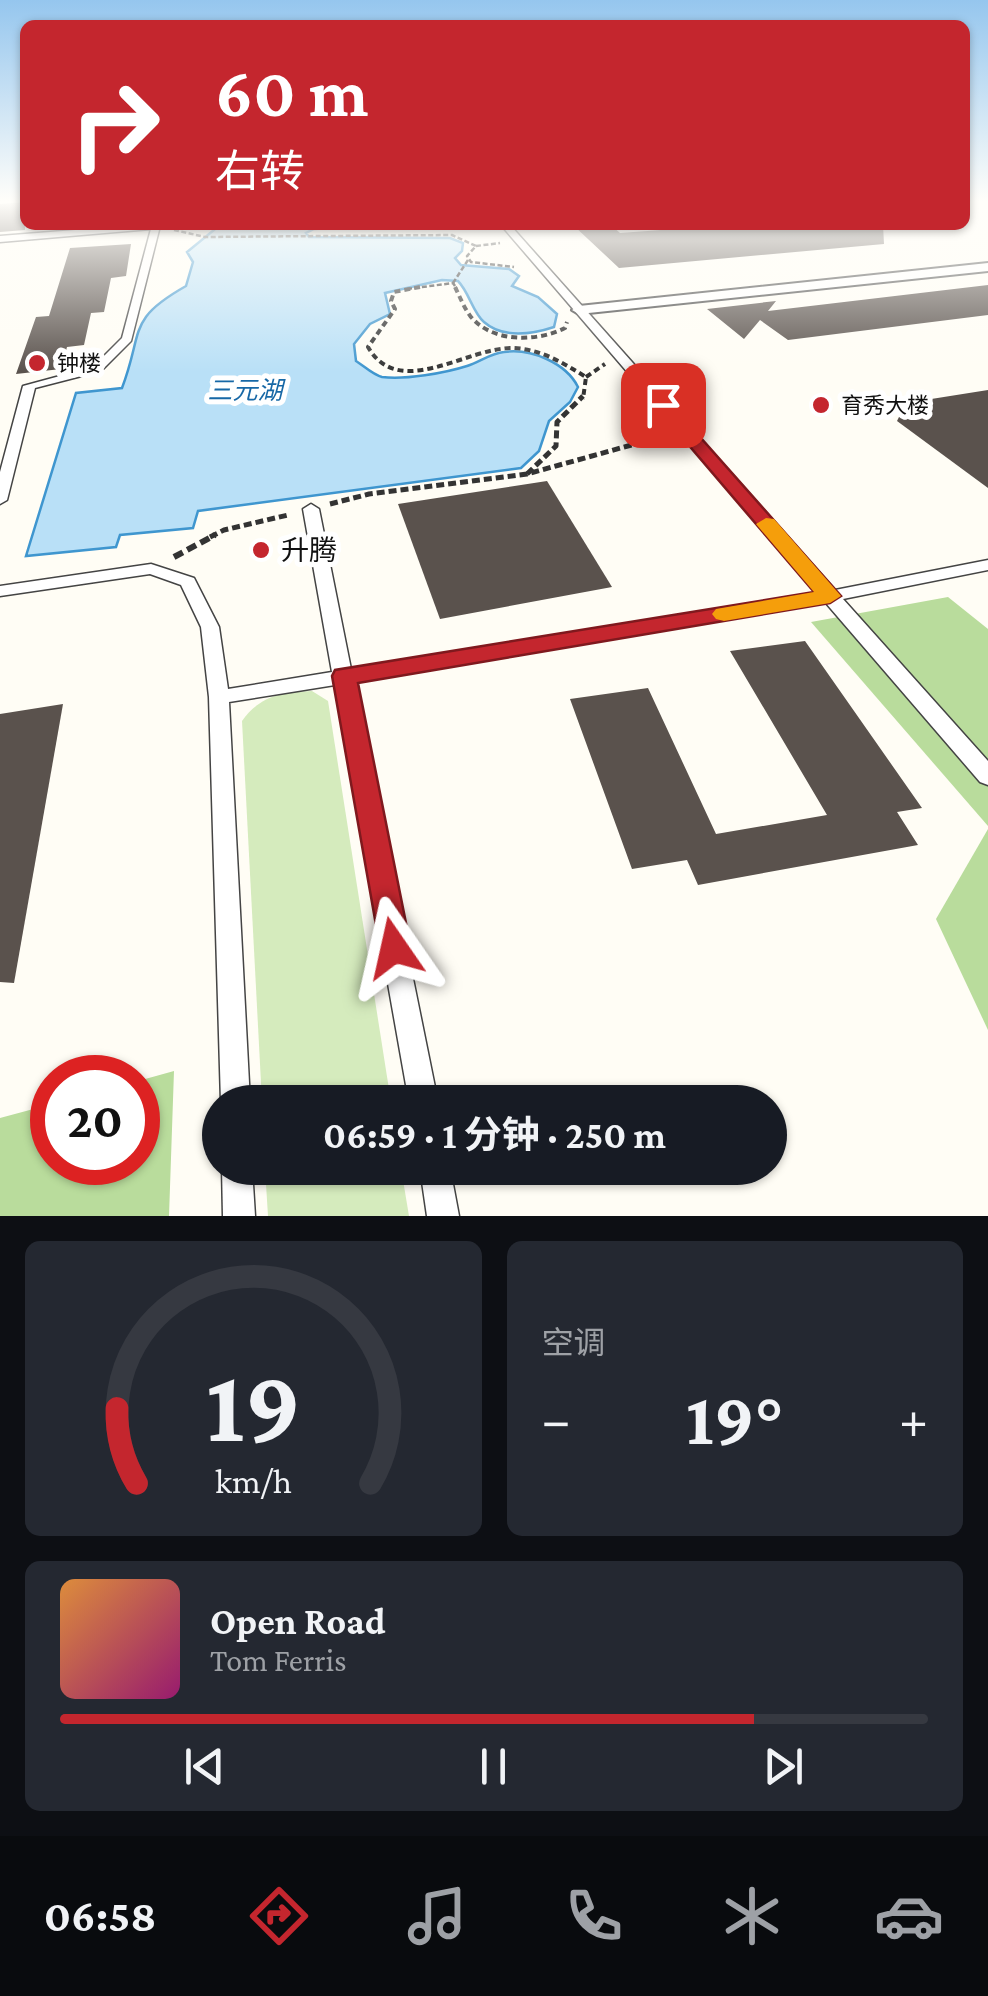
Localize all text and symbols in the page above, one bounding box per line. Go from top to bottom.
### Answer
text: 60 m [215,53,368,131]
icon: right [50,60,180,190]
text: 右转 [215,147,305,197]
place label: 钟楼 [57,351,101,376]
marker: 钟楼 [26,352,48,374]
pin [621,363,706,448]
water label: 三元湖 [207,377,286,404]
icon: arrive [636,378,691,433]
place label: 育秀大楼 [841,393,929,418]
marker: 育秀大楼 [810,394,832,416]
place label: 升腾 [281,535,337,566]
marker: 升腾 [250,539,272,561]
position arrow [342,896,446,1000]
speed limit sign: 20 [30,1055,160,1185]
text: 06:59 · 1 分钟 · 250 m [323,1114,666,1156]
text: 空调 [542,1325,606,1361]
text: 19 [205,1348,301,1463]
text: 19° [686,1377,784,1460]
text: − [542,1389,571,1450]
text: + [899,1389,928,1450]
text: km/h [215,1461,292,1501]
text: Open Road [210,1600,386,1642]
text: Tom Ferris [210,1642,347,1678]
icon: previous [177,1739,232,1794]
icon: pause [466,1739,521,1794]
icon: next [756,1739,811,1794]
icon: directions [244,1881,314,1951]
icon: music [402,1881,472,1951]
icon: phone [559,1881,629,1951]
icon: climate [717,1881,787,1951]
icon: car [874,1881,944,1951]
text: 06:58 [44,1891,156,1941]

